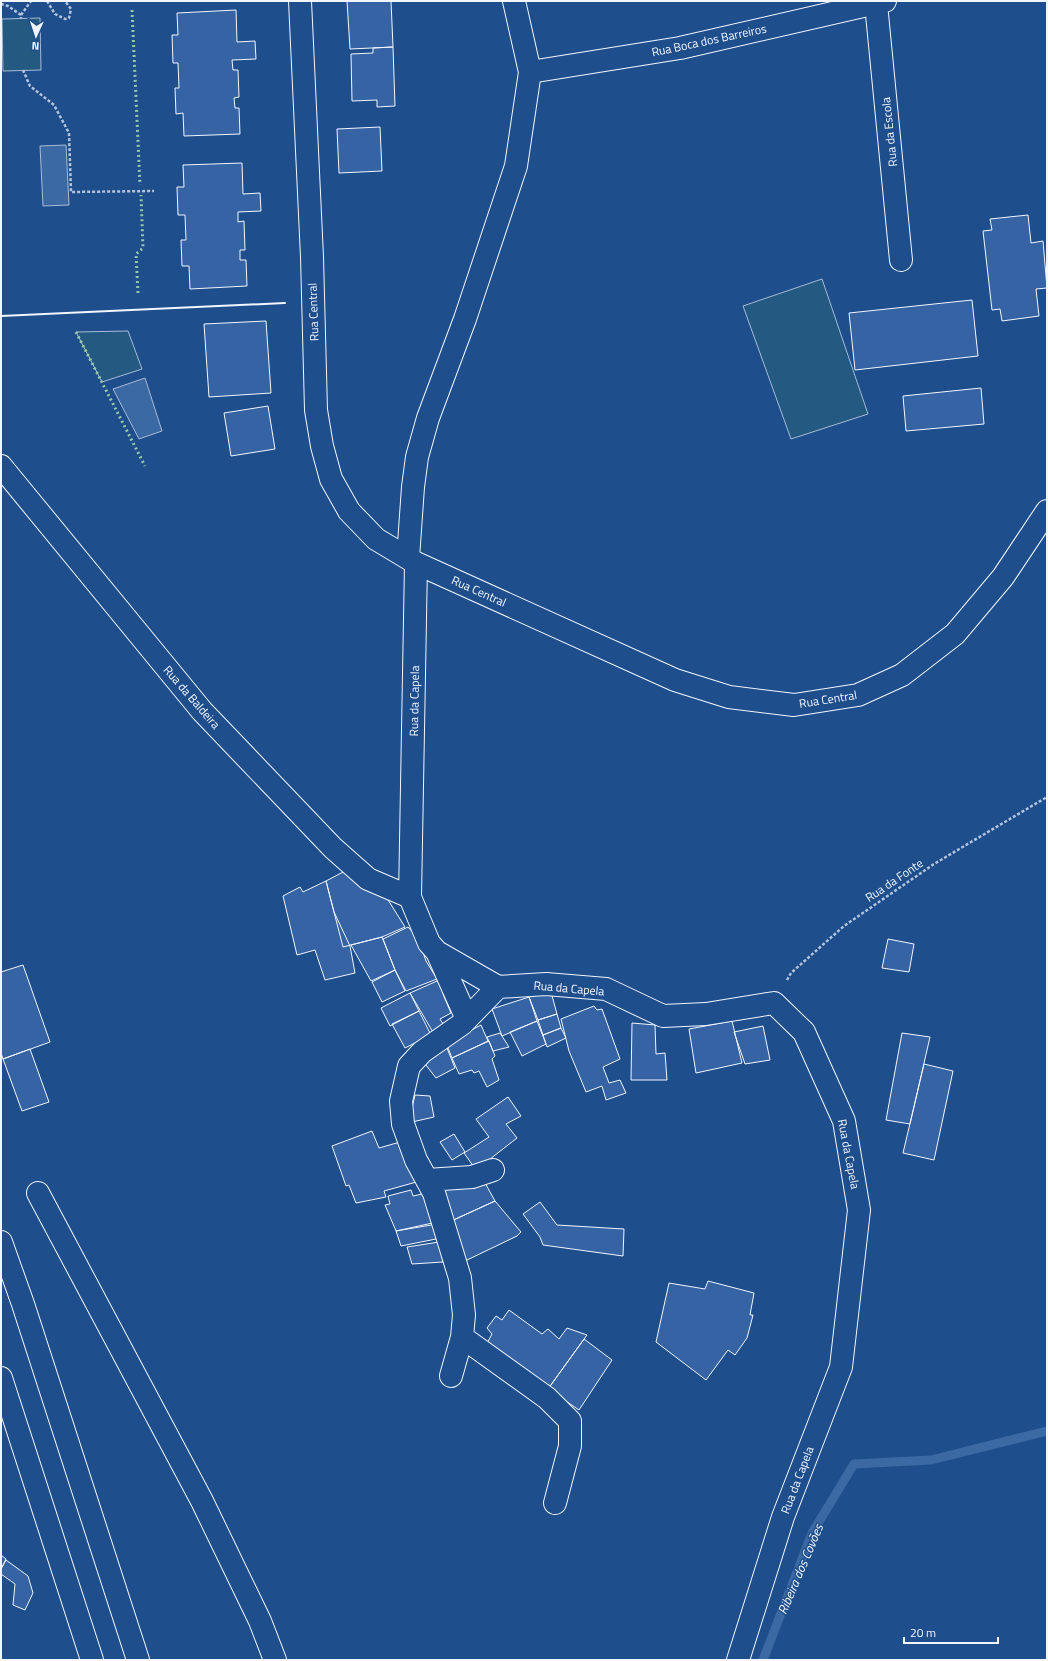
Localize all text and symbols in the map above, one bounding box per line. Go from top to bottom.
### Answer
north arrow [16,16,56,56]
street label: Rua Boca dos Barreiros [650,18,769,61]
text: N [31,38,40,54]
street label: Rua da Escola [876,96,902,168]
street label: Rua Central [302,282,324,342]
street label: Rua Central [448,570,510,612]
street label: Rua da Baldeira [159,661,225,733]
street label: Rua da Capela [404,665,424,737]
street label: Rua Central [798,685,858,713]
street label: Rua da Fonte [861,854,927,906]
street label: Rua da Capela [533,975,605,1001]
street label: Rua da Capela [833,1117,865,1191]
street label: Rua da Capela [775,1443,819,1517]
water label: Ribeira dos Covões [772,1519,829,1617]
scale bar [904,1619,998,1645]
text: 20 m [910,1623,936,1642]

